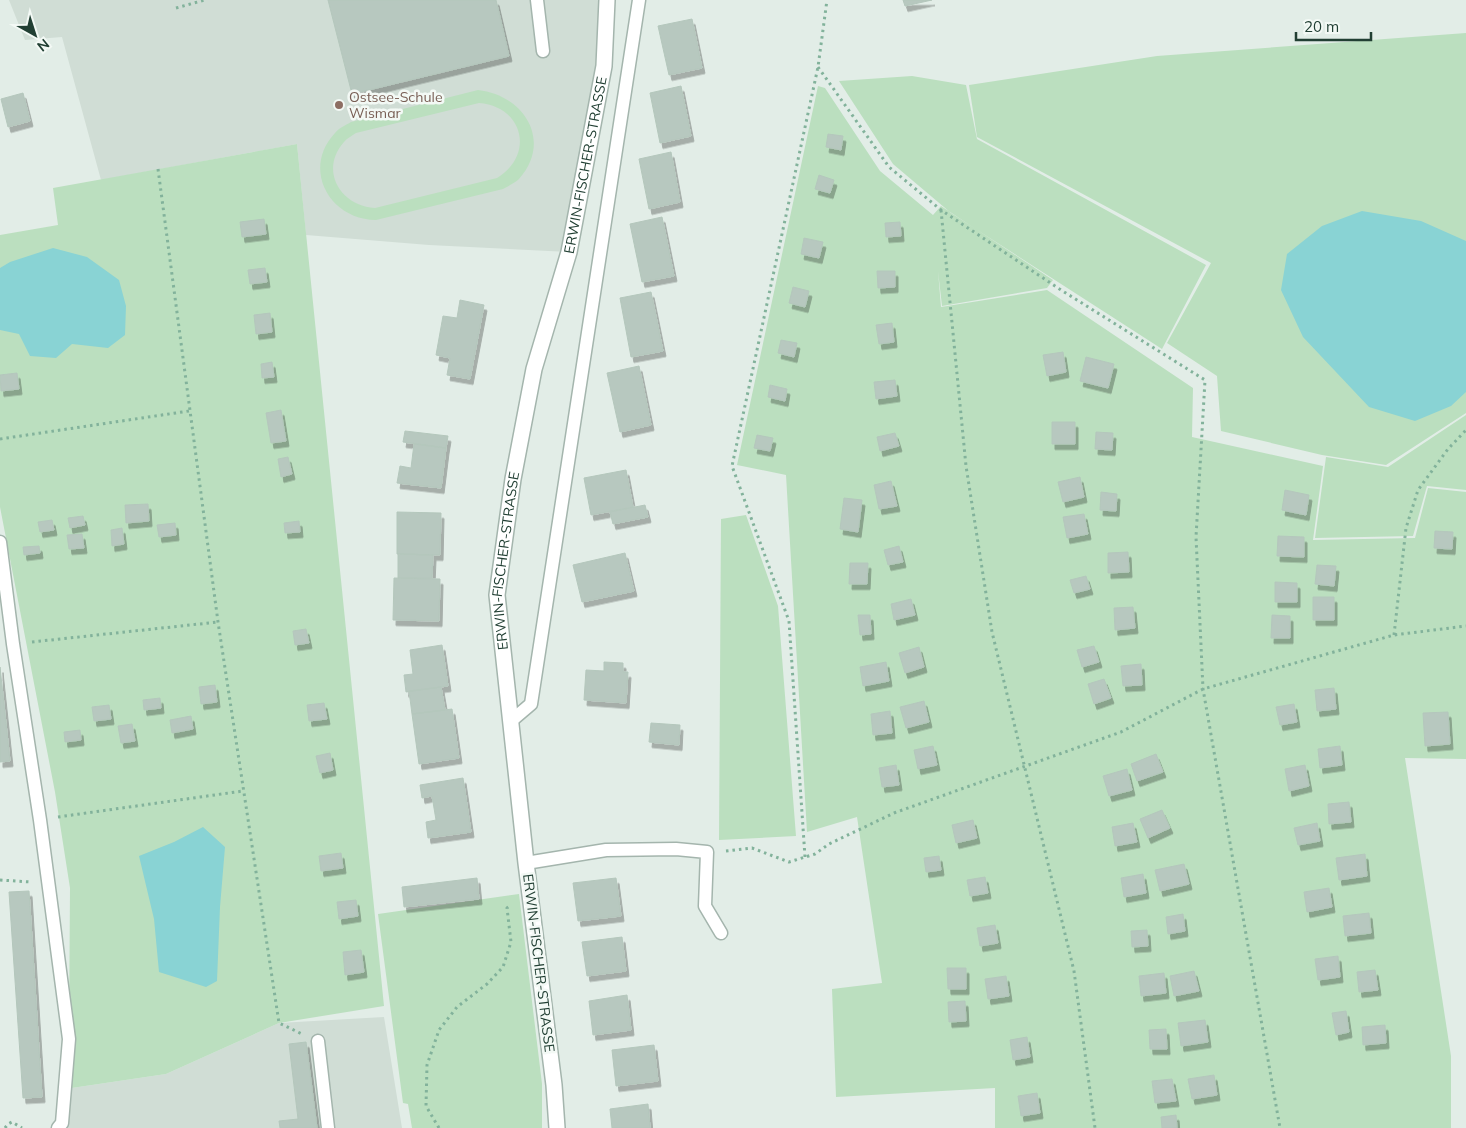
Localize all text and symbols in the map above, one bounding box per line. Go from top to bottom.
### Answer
north arrow [10,10,60,60]
scale bar [1296,10,1371,42]
text: 20 m [1304,17,1339,36]
text: N [33,35,53,55]
street label: ERWIN-FISCHER-STRASSE [560,75,611,255]
place label: Ostsee-Schule Wismar [349,88,443,122]
marker: Ostsee-Schule Wismar [333,99,345,111]
street label: ERWIN-FISCHER-STRASSE [488,470,523,651]
street label: ERWIN-FISCHER-STRASSE [519,873,559,1053]

